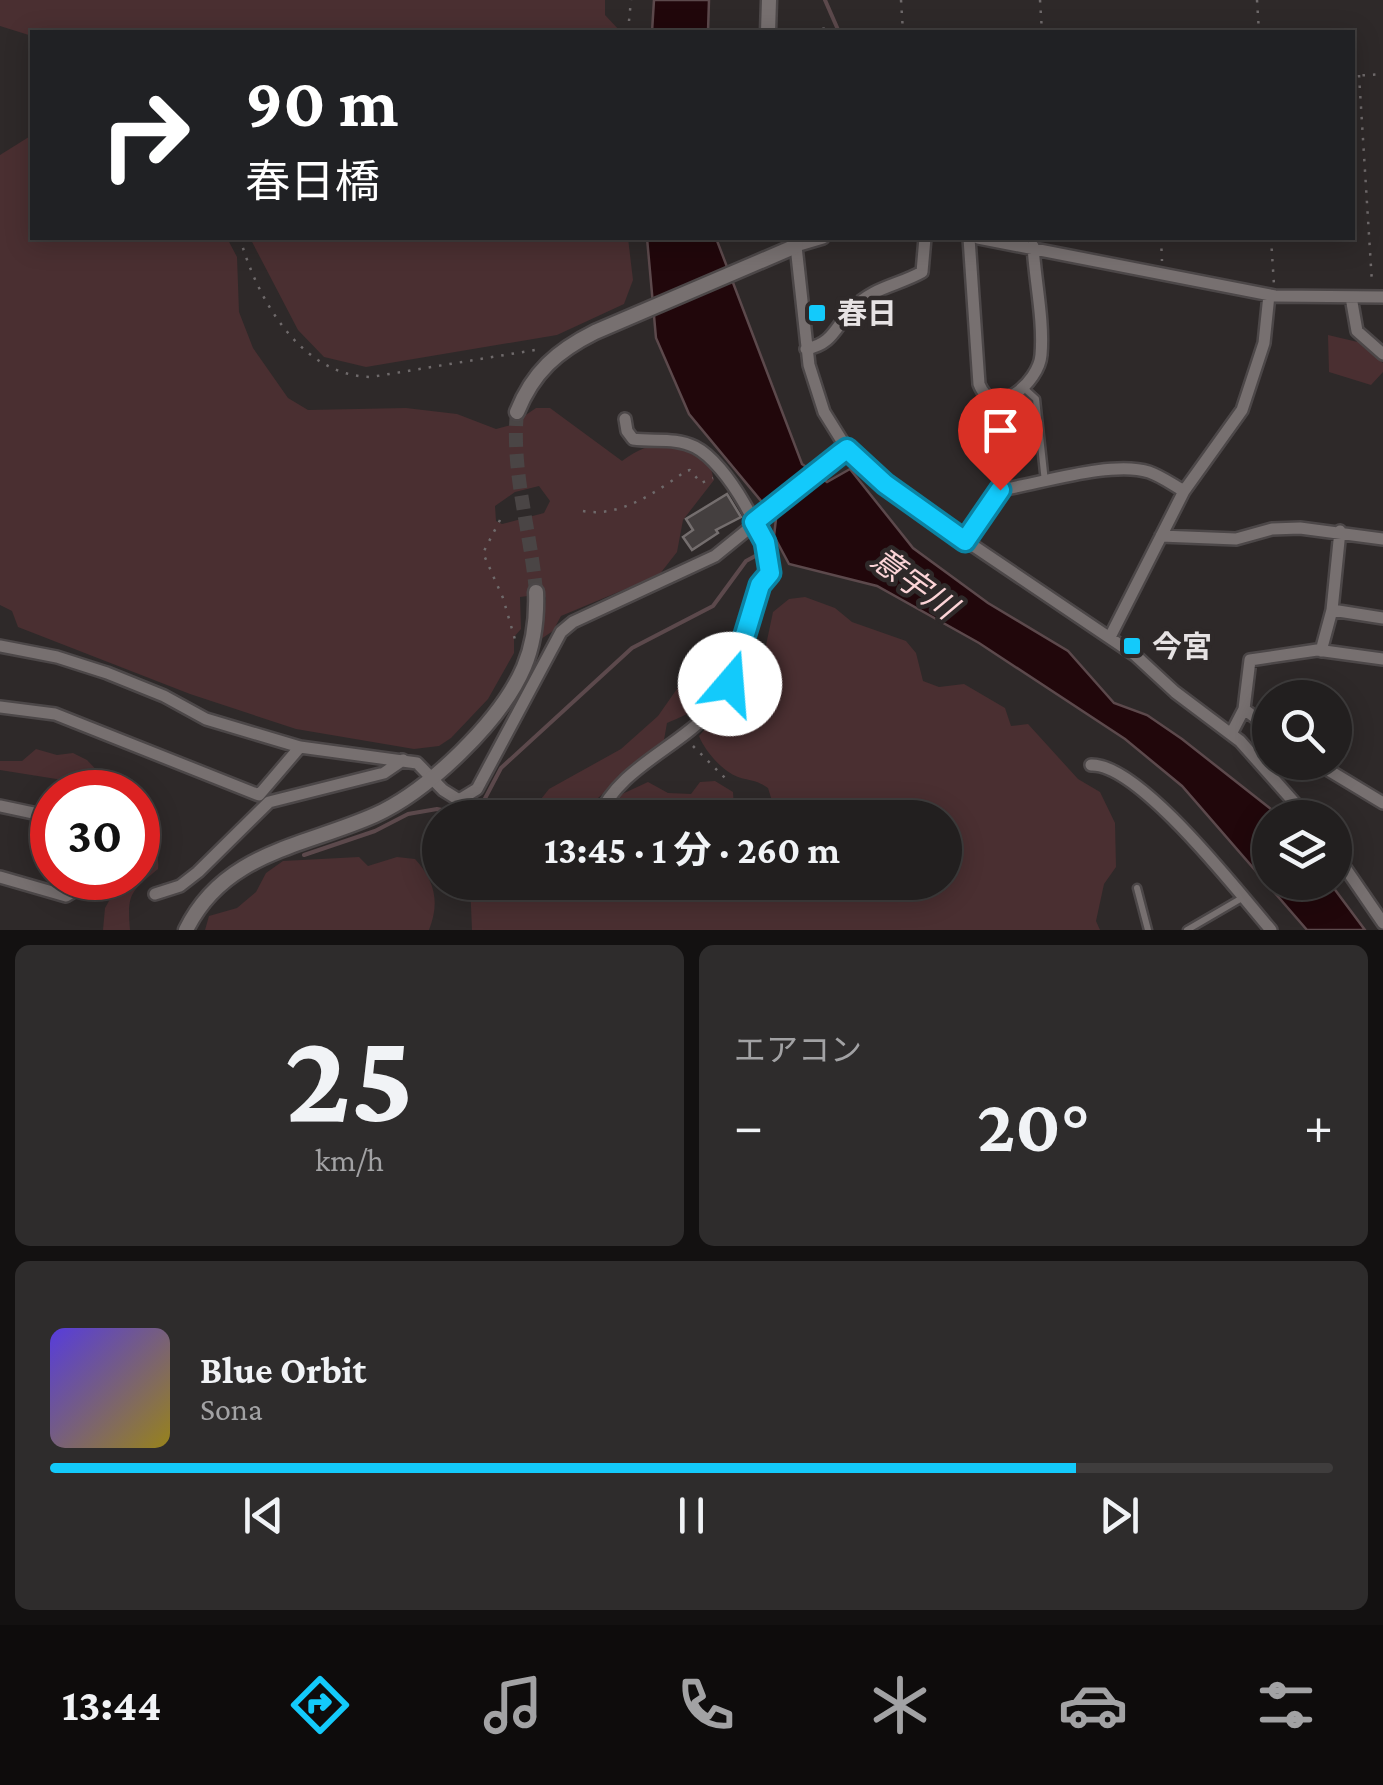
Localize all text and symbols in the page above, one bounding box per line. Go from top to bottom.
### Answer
text: 90 m [245,63,398,141]
icon: right [80,70,210,200]
text: 春日橋 [245,157,380,207]
place label: 春日 [837,297,897,330]
marker: 春日 [806,302,828,324]
pin [958,388,1043,491]
icon: arrive [973,403,1028,458]
water label: 意宇川 [865,540,966,628]
place label: 今宮 [1152,630,1212,663]
position arrow [678,632,782,736]
marker: 今宮 [1121,635,1143,657]
map controls [1252,680,1352,900]
button: search [1252,680,1352,780]
speed limit sign: 30 [30,770,160,900]
button: layers [1252,800,1352,900]
text: 13:45 · 1 分 · 260 m [544,829,840,871]
text: 25 [285,1004,415,1149]
text: エアコン [734,1032,862,1068]
text: 20° [977,1084,1090,1167]
text: − [734,1095,763,1156]
text: + [1304,1095,1333,1156]
text: km/h [315,1142,384,1178]
text: Blue Orbit [200,1349,367,1391]
text: Sona [200,1391,263,1427]
icon: previous [236,1488,291,1543]
icon: pause [664,1488,719,1543]
icon: next [1092,1488,1147,1543]
icon: directions [285,1670,355,1740]
icon: music [478,1670,548,1740]
icon: phone [671,1670,741,1740]
icon: climate [865,1670,935,1740]
icon: car [1058,1670,1128,1740]
icon: filters [1251,1670,1321,1740]
text: 13:44 [62,1680,161,1730]

